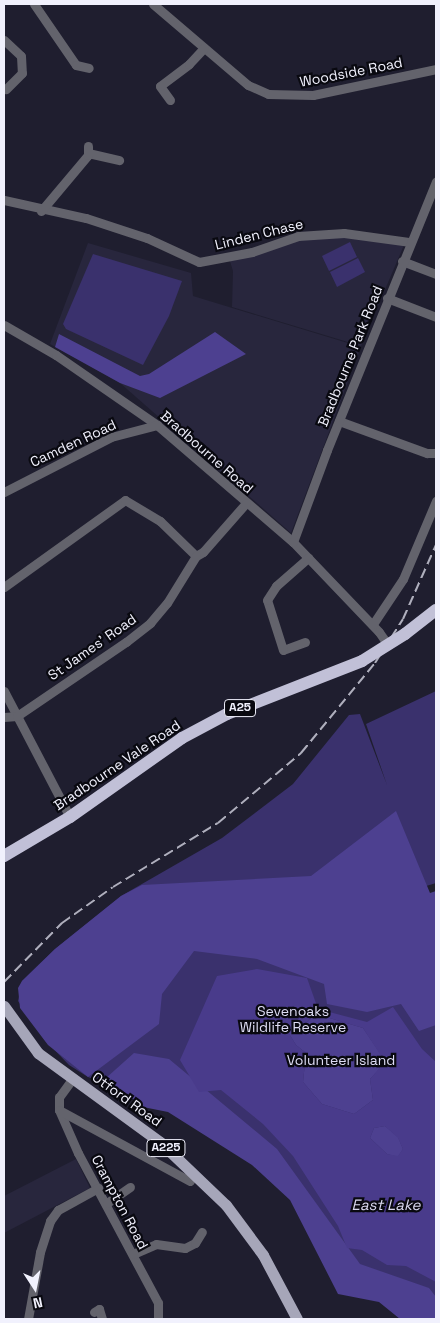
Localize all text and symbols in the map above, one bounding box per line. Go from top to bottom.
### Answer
street label: Woodside Road [298,54,404,90]
street label: Linden Chase [213,215,305,253]
street label: Bradbourne Park Road [314,283,386,429]
street label: Bradbourne Road [157,407,257,497]
street label: Camden Road [27,416,119,470]
street label: St James' Road [45,610,139,684]
road number: A25 [224,698,256,718]
street label: Bradbourne Vale Road [51,716,183,814]
park label: Sevenoaks Wildlife Reserve [240,1003,346,1036]
park label: Volunteer Island [287,1052,395,1068]
street label: Otford Road [89,1068,165,1130]
road number: A225 [146,1138,186,1158]
street label: Crampton Road [88,1152,152,1252]
water label: East Lake [352,1196,420,1214]
north arrow [10,1263,60,1313]
text: N [32,1293,44,1312]

